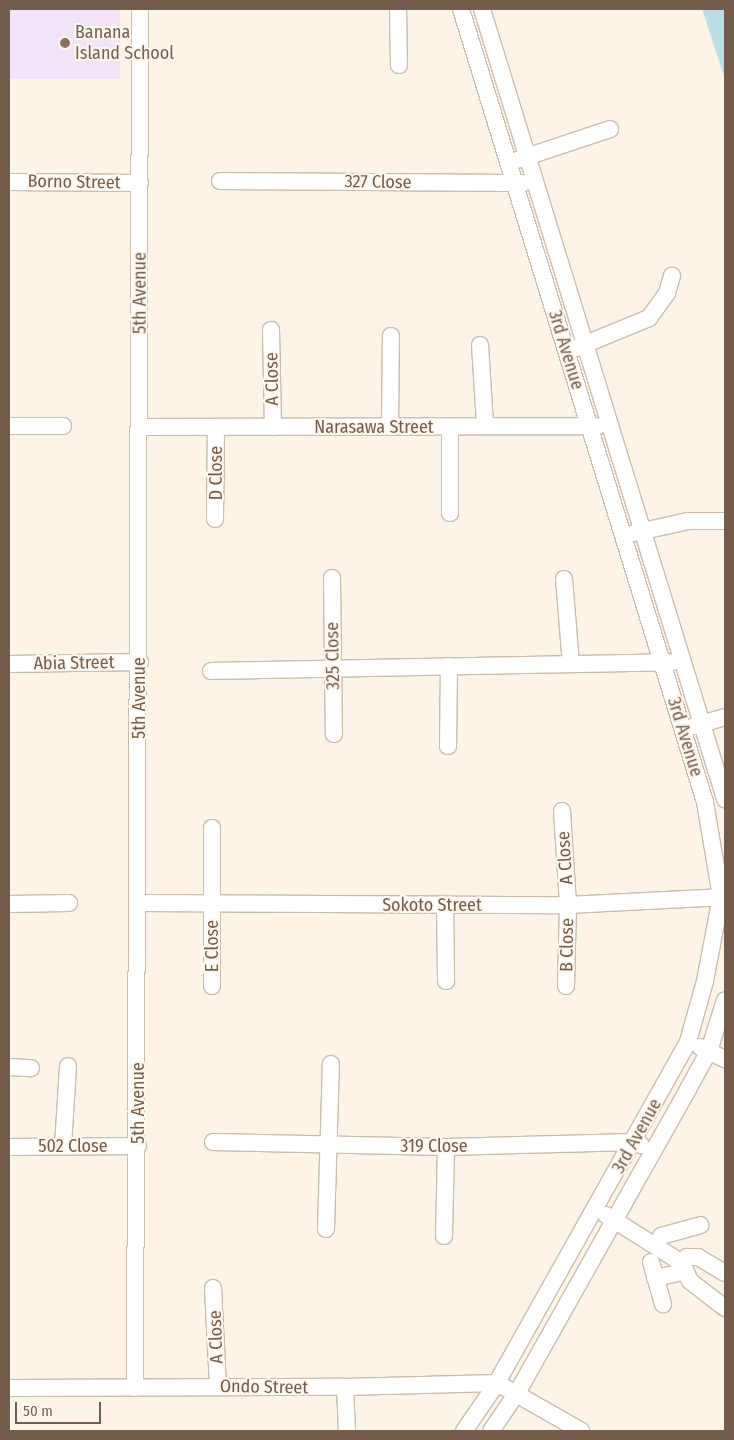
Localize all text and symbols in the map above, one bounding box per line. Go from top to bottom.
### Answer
place label: Banana Island School [75,22,174,64]
marker: Banana Island School [59,37,71,49]
street label: Borno Street [27,170,121,194]
street label: 327 Close [344,171,412,193]
street label: 5th Avenue [129,252,151,334]
street label: 3rd Avenue [544,308,588,392]
street label: A Close [261,352,283,406]
street label: Narasawa Street [314,416,434,438]
street label: D Close [205,446,227,500]
street label: 325 Close [322,622,344,690]
street label: Abia Street [33,651,115,675]
street label: 5th Avenue [128,657,150,739]
street label: 3rd Avenue [663,695,707,779]
street label: A Close [552,831,578,885]
street label: Sokoto Street [382,894,482,916]
street label: B Close [556,918,578,972]
street label: E Close [201,920,223,972]
street label: 5th Avenue [127,1062,149,1144]
street label: 3rd Avenue [608,1095,666,1177]
street label: 502 Close [38,1135,108,1157]
street label: 319 Close [400,1135,468,1157]
street label: A Close [204,1310,228,1364]
street label: Ondo Street [220,1375,308,1399]
scale bar [18,1392,104,1424]
text: 50 m [23,1402,53,1420]

